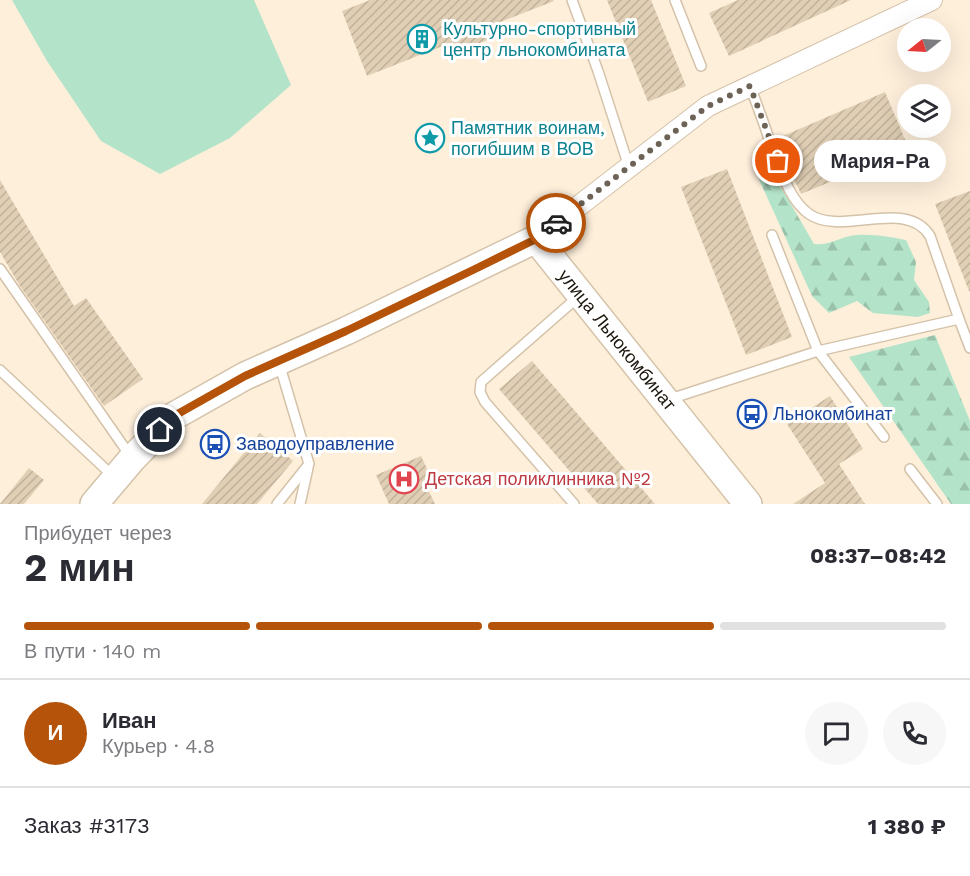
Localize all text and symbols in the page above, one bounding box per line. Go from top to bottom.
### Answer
place label: Культурно-спортивный центр льнокомбината [443,18,636,60]
north arrow [897,18,951,72]
map controls [897,18,951,138]
building icon: Культурно-спортивный центр льнокомбината [406,23,438,55]
button: layers [897,84,951,138]
place label: Памятник воинам, погибшим в ВОВ [451,117,605,159]
place icon: Памятник воинам, погибшим в ВОВ [414,122,446,154]
pin [752,135,803,186]
callout: Мария-Ра [814,140,946,182]
icon: bag [761,144,794,177]
text: Мария-Ра [831,149,929,173]
courier [526,193,586,253]
icon: car [540,207,573,240]
street label: улица Льнокомбинат [554,265,681,414]
bus stop icon: Льнокомбинат [736,398,768,430]
place label: Льнокомбинат [773,403,893,424]
pin [134,404,185,455]
icon: home [143,413,176,446]
bus stop icon: Заводоуправление [199,428,231,460]
place label: Заводоуправление [236,433,395,454]
hospital icon: Детская поликлинника №2 [388,463,420,495]
place label: Детская поликлинника №2 [425,468,651,489]
text: Прибудет через [24,521,172,545]
text: 08:37–08:42 [810,543,946,568]
text: 2 мин [24,545,135,590]
text: В пути · 140 m [24,639,161,663]
button: chat [805,702,868,765]
button: phone [883,702,946,765]
text: Иван [102,708,157,733]
text: И [48,720,63,745]
text: Курьер · 4.8 [102,734,215,758]
text: Заказ #3173 [24,813,150,838]
text: 1 380 ₽ [868,814,946,839]

